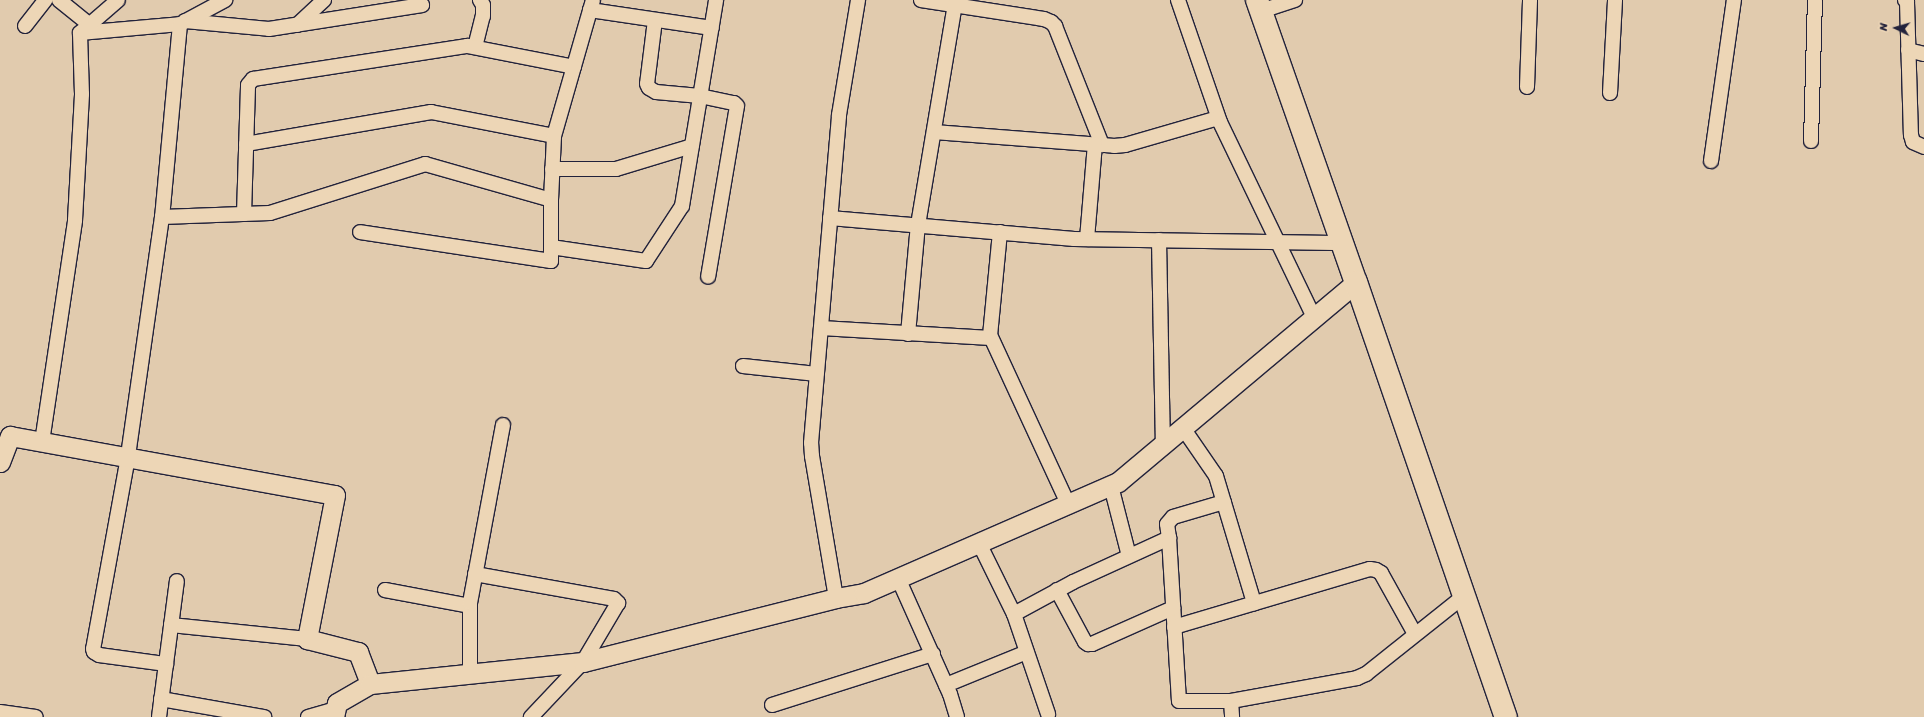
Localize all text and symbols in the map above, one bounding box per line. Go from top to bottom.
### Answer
north arrow [1876,8,1916,48]
text: N [1874,22,1893,32]

